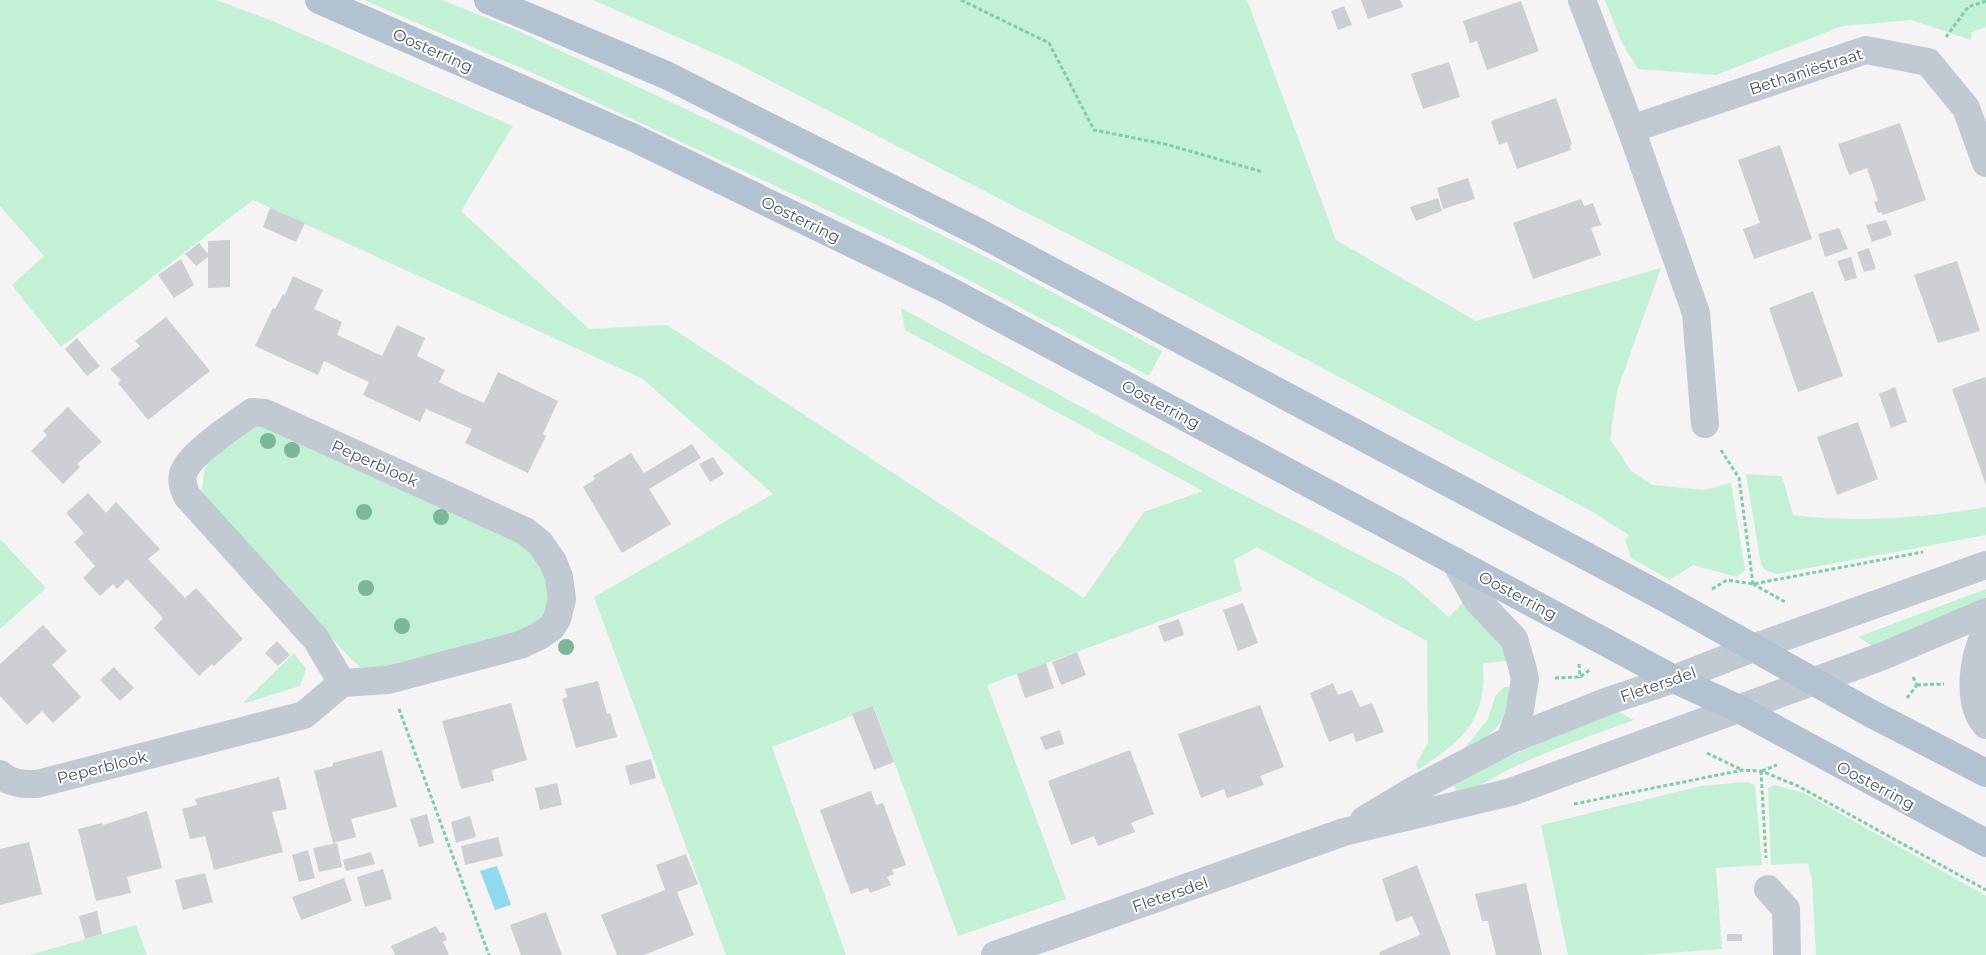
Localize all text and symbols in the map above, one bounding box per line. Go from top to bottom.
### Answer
street label: Oosterring [390,24,476,77]
street label: Bethaniëstraat [1747,44,1866,99]
street label: Oosterring [758,192,844,247]
street label: Oosterring [1118,376,1203,433]
street label: Peperblook [329,436,421,491]
street label: Oosterring [1475,567,1560,624]
street label: Fletersdel [1618,663,1699,706]
street label: Peperblook [55,747,150,788]
street label: Oosterring [1833,757,1918,814]
street label: Fletersdel [1130,873,1211,916]

